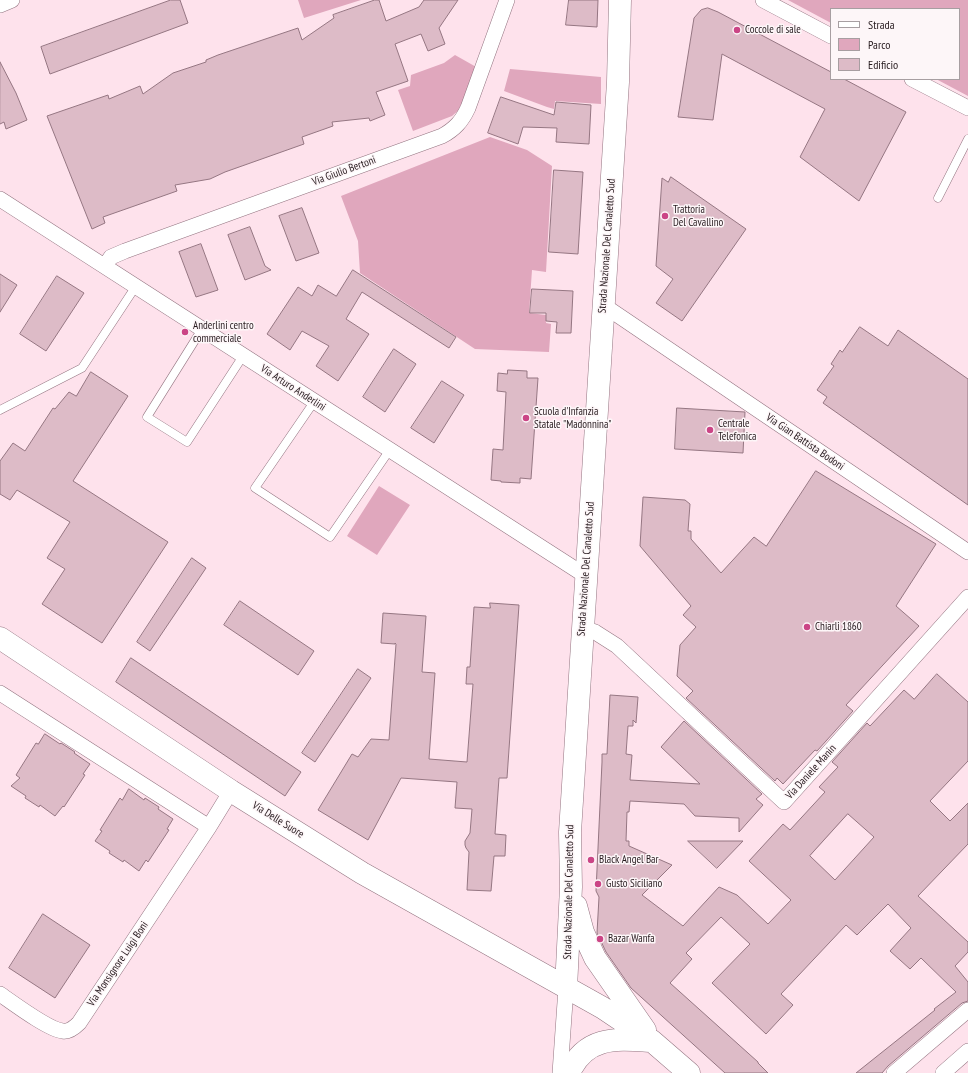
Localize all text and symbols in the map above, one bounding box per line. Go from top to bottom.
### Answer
legend [830,8,960,80]
text: Strada [868,17,895,32]
place label: Coccole di sale [745,23,801,37]
marker: Coccole di sale [732,25,742,35]
text: Parco [868,37,890,52]
text: Edificio [868,57,898,72]
street label: Via Giulio Bertoni [310,153,378,189]
street label: Strada Nazionale Del Canaletto Sud [596,178,618,314]
place label: Trattoria Del Cavallino [673,203,723,229]
marker: Trattoria Del Cavallino [660,211,670,221]
place label: Anderlini centro commerciale [193,319,254,345]
marker: Anderlini centro commerciale [180,327,190,337]
street label: Via Arturo Anderlini [258,362,328,414]
place label: Scuola d'Infanzia Statale "Madonnina" [534,405,611,431]
street label: Via Gian Battista Bodoni [763,411,847,473]
marker: Scuola d'Infanzia Statale "Madonnina" [521,413,531,423]
place label: Centrale Telefonica [718,417,756,443]
marker: Centrale Telefonica [705,425,715,435]
street label: Strada Nazionale Del Canaletto Sud [575,501,597,637]
place label: Chiarli 1860 [815,620,862,634]
marker: Chiarli 1860 [802,622,812,632]
street label: Via Daniele Manin [783,742,839,802]
street label: Via Delle Suore [250,799,306,841]
street label: Strada Nazionale Del Canaletto Sud [561,824,577,960]
place label: Black Angel Bar [599,853,658,867]
marker: Black Angel Bar [586,855,596,865]
place label: Gusto Siciliano [606,877,662,891]
marker: Gusto Siciliano [593,879,603,889]
street label: Via Monsignore Luigi Boni [85,919,151,1009]
place label: Bazar Wanfa [608,932,655,946]
marker: Bazar Wanfa [595,934,605,944]

